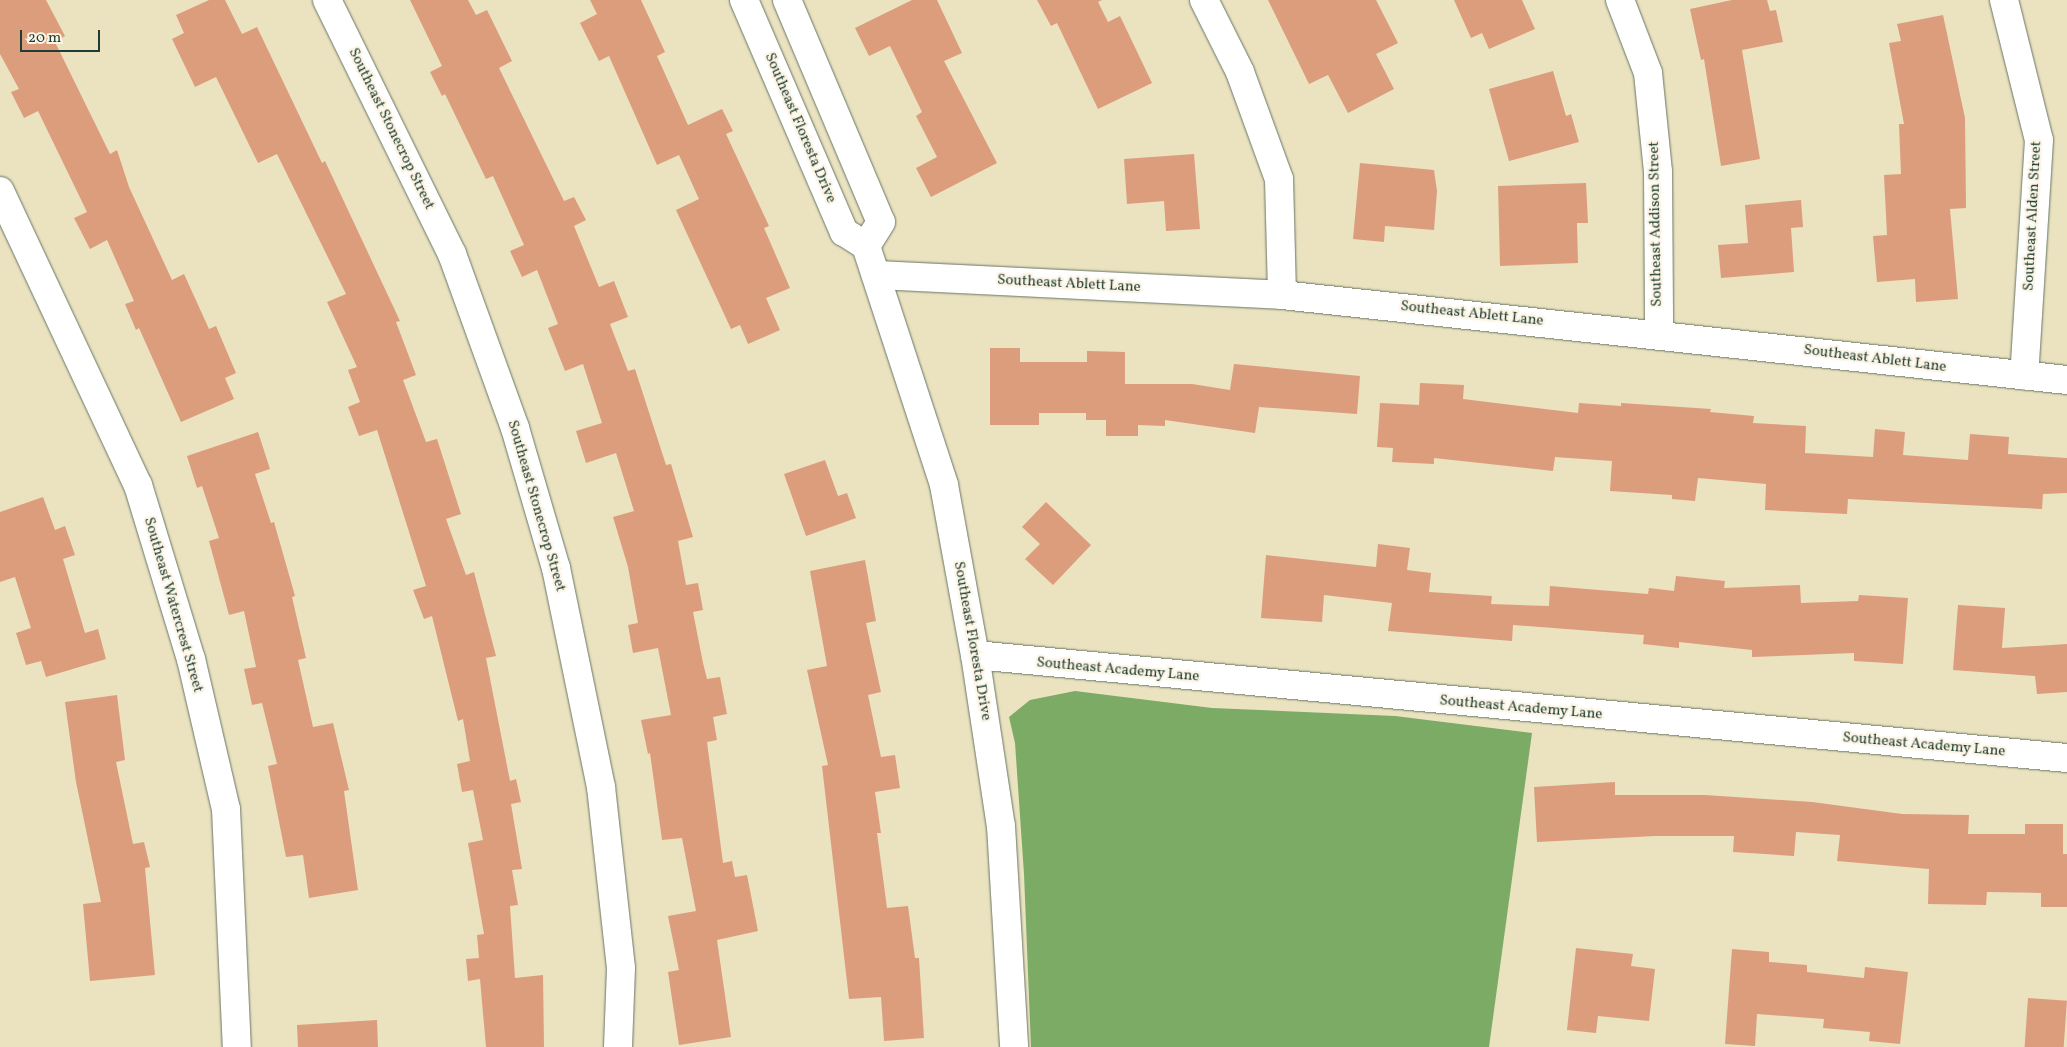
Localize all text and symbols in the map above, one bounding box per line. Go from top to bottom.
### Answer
scale bar [22,20,102,52]
text: 20 m [28,28,61,49]
street label: Southeast Stonecrop Street [344,45,438,213]
street label: Southeast Floresta Drive [760,50,840,206]
street label: Southeast Addison Street [1646,141,1666,307]
street label: Southeast Alden Street [2020,141,2046,291]
street label: Southeast Ablett Lane [997,271,1141,297]
street label: Southeast Ablett Lane [1400,298,1544,330]
street label: Southeast Ablett Lane [1803,341,1947,377]
street label: Southeast Stonecrop Street [503,418,569,594]
street label: Southeast Watercrest Street [139,515,207,695]
street label: Southeast Floresta Drive [949,560,995,722]
street label: Southeast Academy Lane [1036,654,1200,686]
street label: Southeast Academy Lane [1439,692,1603,724]
street label: Southeast Academy Lane [1842,729,2006,761]

